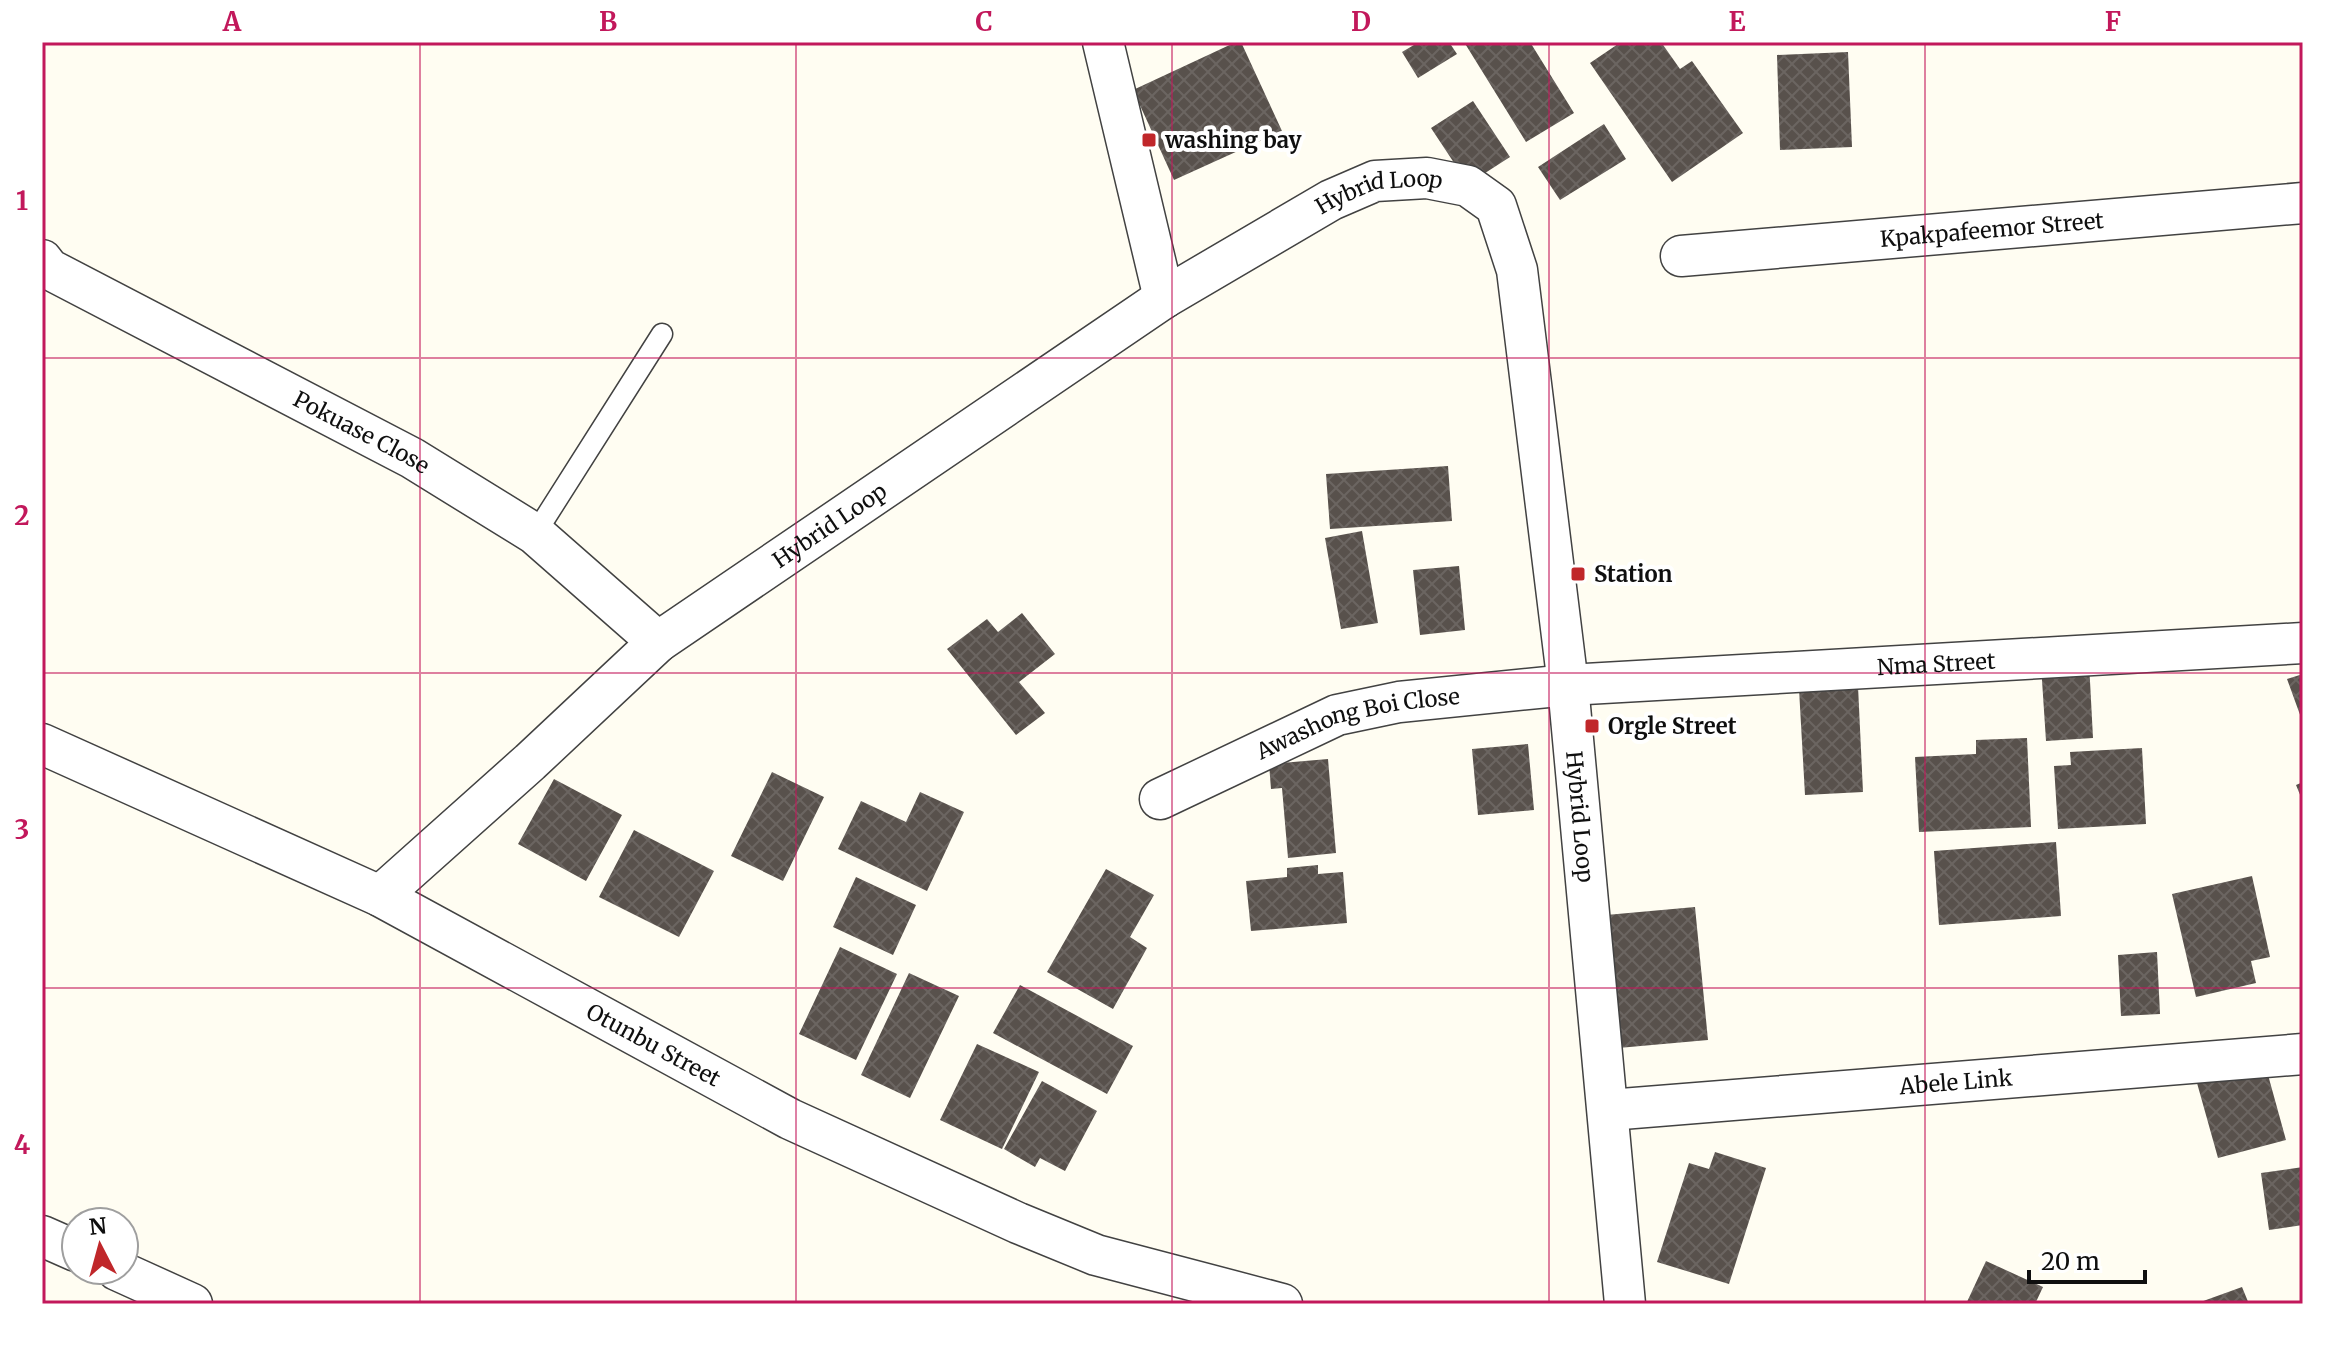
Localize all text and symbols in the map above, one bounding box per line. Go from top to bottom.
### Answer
text: A [222,5,242,38]
text: B [599,5,617,38]
text: C [975,5,993,38]
text: D [1351,5,1371,38]
text: E [1729,5,1746,38]
text: F [2105,5,2121,38]
place label: washing bay [1164,126,1303,154]
marker: washing bay [1140,131,1158,149]
street label: Hybrid Loop [1310,164,1445,220]
text: 1 [16,184,28,217]
street label: Kpakpafeemor Street [1879,206,2105,253]
street label: Pokuase Close [289,385,435,480]
street label: Hybrid Loop [767,477,892,574]
text: 2 [14,499,30,532]
place label: Station [1594,560,1673,588]
marker: Station [1569,565,1587,583]
street label: Nma Street [1876,647,1997,681]
street label: Awashong Boi Close [1251,682,1461,766]
place label: Orgle Street [1608,712,1737,740]
marker: Orgle Street [1583,717,1601,735]
street label: Hybrid Loop [1560,750,1600,884]
text: 3 [15,813,29,846]
street label: Otunbu Street [582,997,726,1093]
street label: Abele Link [1897,1063,2013,1101]
text: 4 [14,1128,31,1161]
north arrow [60,1206,140,1286]
text: N [88,1211,109,1241]
scale bar [2029,1234,2145,1284]
text: 20 m [2041,1246,2100,1277]

